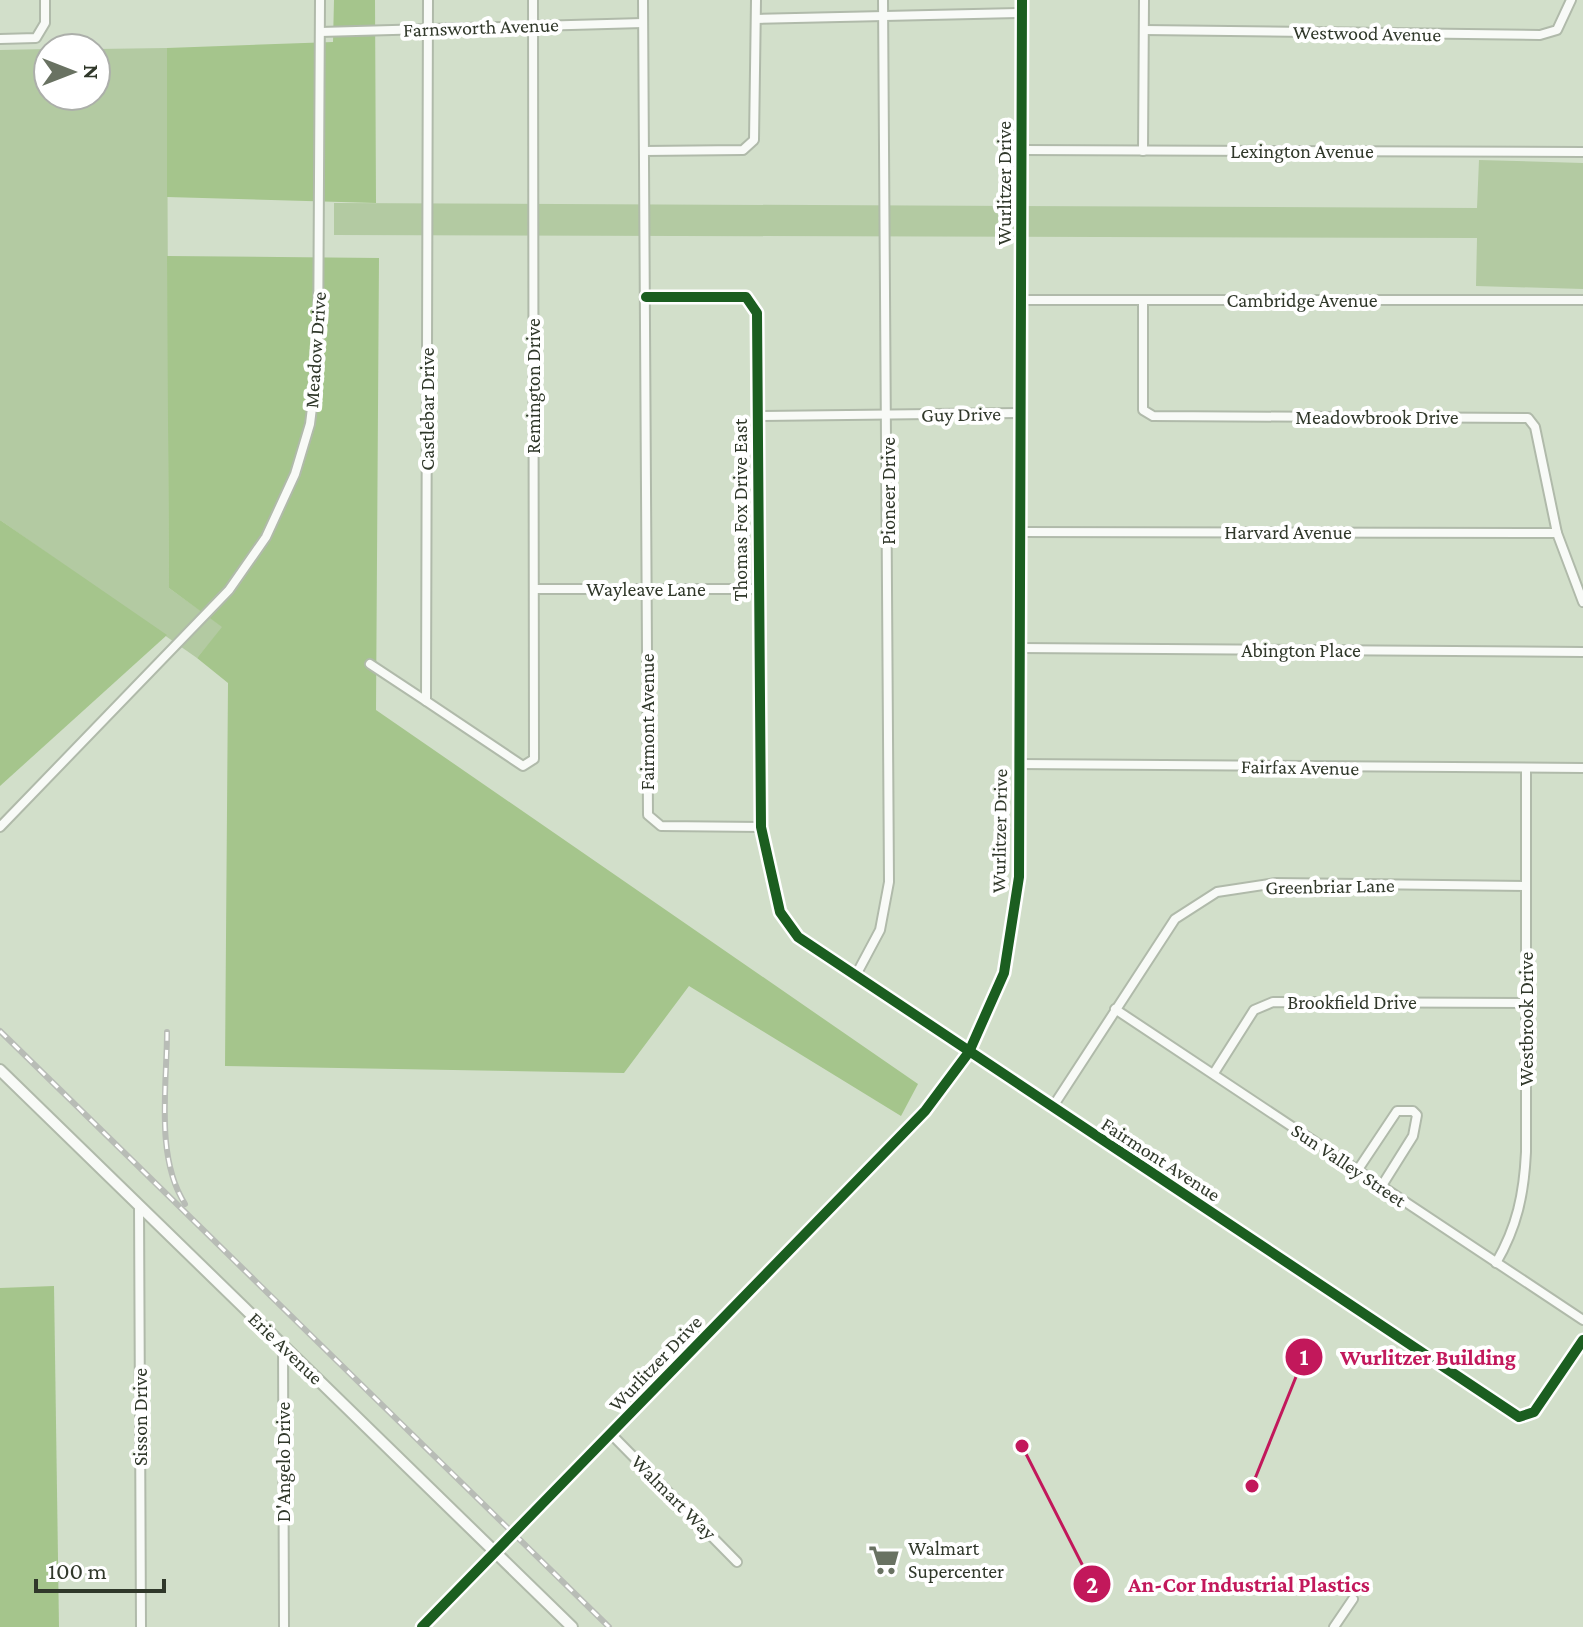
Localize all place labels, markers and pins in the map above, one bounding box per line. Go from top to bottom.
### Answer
callout: Wurlitzer Building [1284,1334,1532,1380]
place label: Walmart Supercenter [908,1537,1004,1583]
supermarket icon: Walmart Supercenter [867,1543,901,1577]
callout: An-Cor Industrial Plastics [1072,1561,1386,1607]

